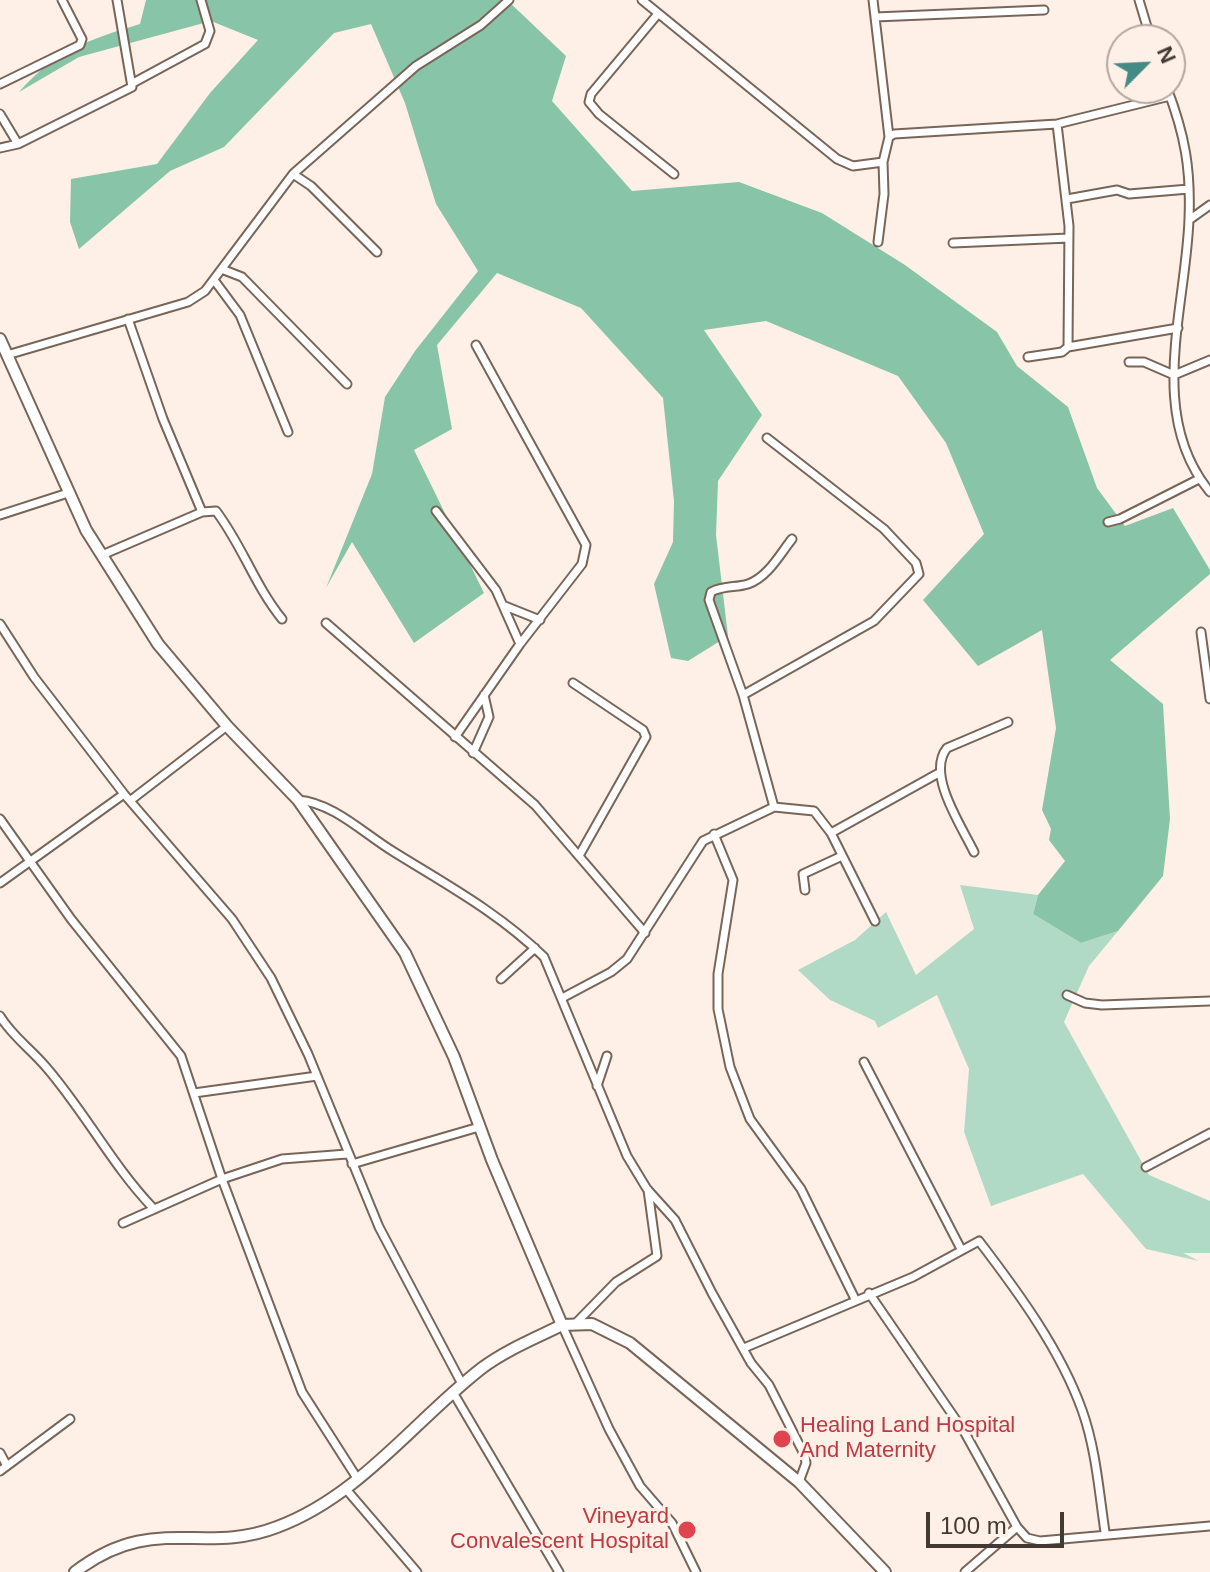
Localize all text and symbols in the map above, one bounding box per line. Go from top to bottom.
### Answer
north arrow [1106,24,1186,104]
text: N [1152,42,1181,67]
place label: Healing Land Hospital And Maternity [800,1413,1015,1464]
marker: Healing Land Hospital And Maternity [771,1428,793,1450]
scale bar [930,1496,1068,1546]
place label: Vineyard Convalescent Hospital [450,1504,669,1556]
text: 100 m [940,1512,1007,1539]
marker: Vineyard Convalescent Hospital [676,1519,698,1541]

